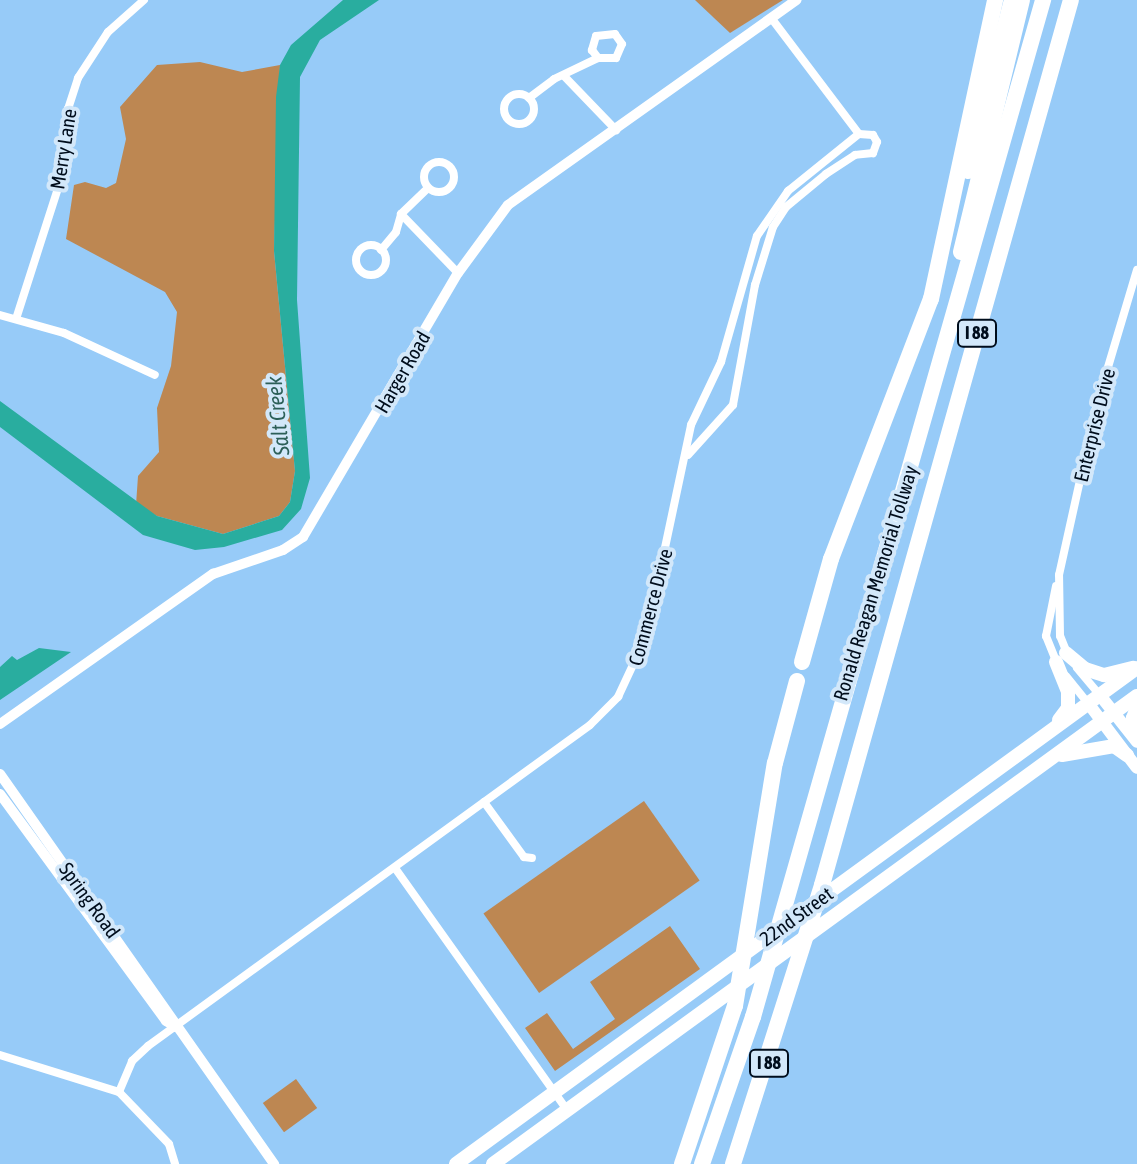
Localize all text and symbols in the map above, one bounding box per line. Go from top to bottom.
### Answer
street label: Merry Lane [45,107,81,191]
road number: I 88 [957,319,997,347]
street label: Harger Road [369,327,435,417]
street label: Enterprise Drive [1068,366,1120,484]
water label: Salt Creek [261,375,295,457]
street label: Ronald Reagan Memorial Tollway [828,462,922,704]
street label: Commerce Drive [623,546,677,668]
street label: Spring Road [55,858,125,942]
street label: 22nd Street [755,881,837,951]
road number: I 88 [749,1049,789,1077]

